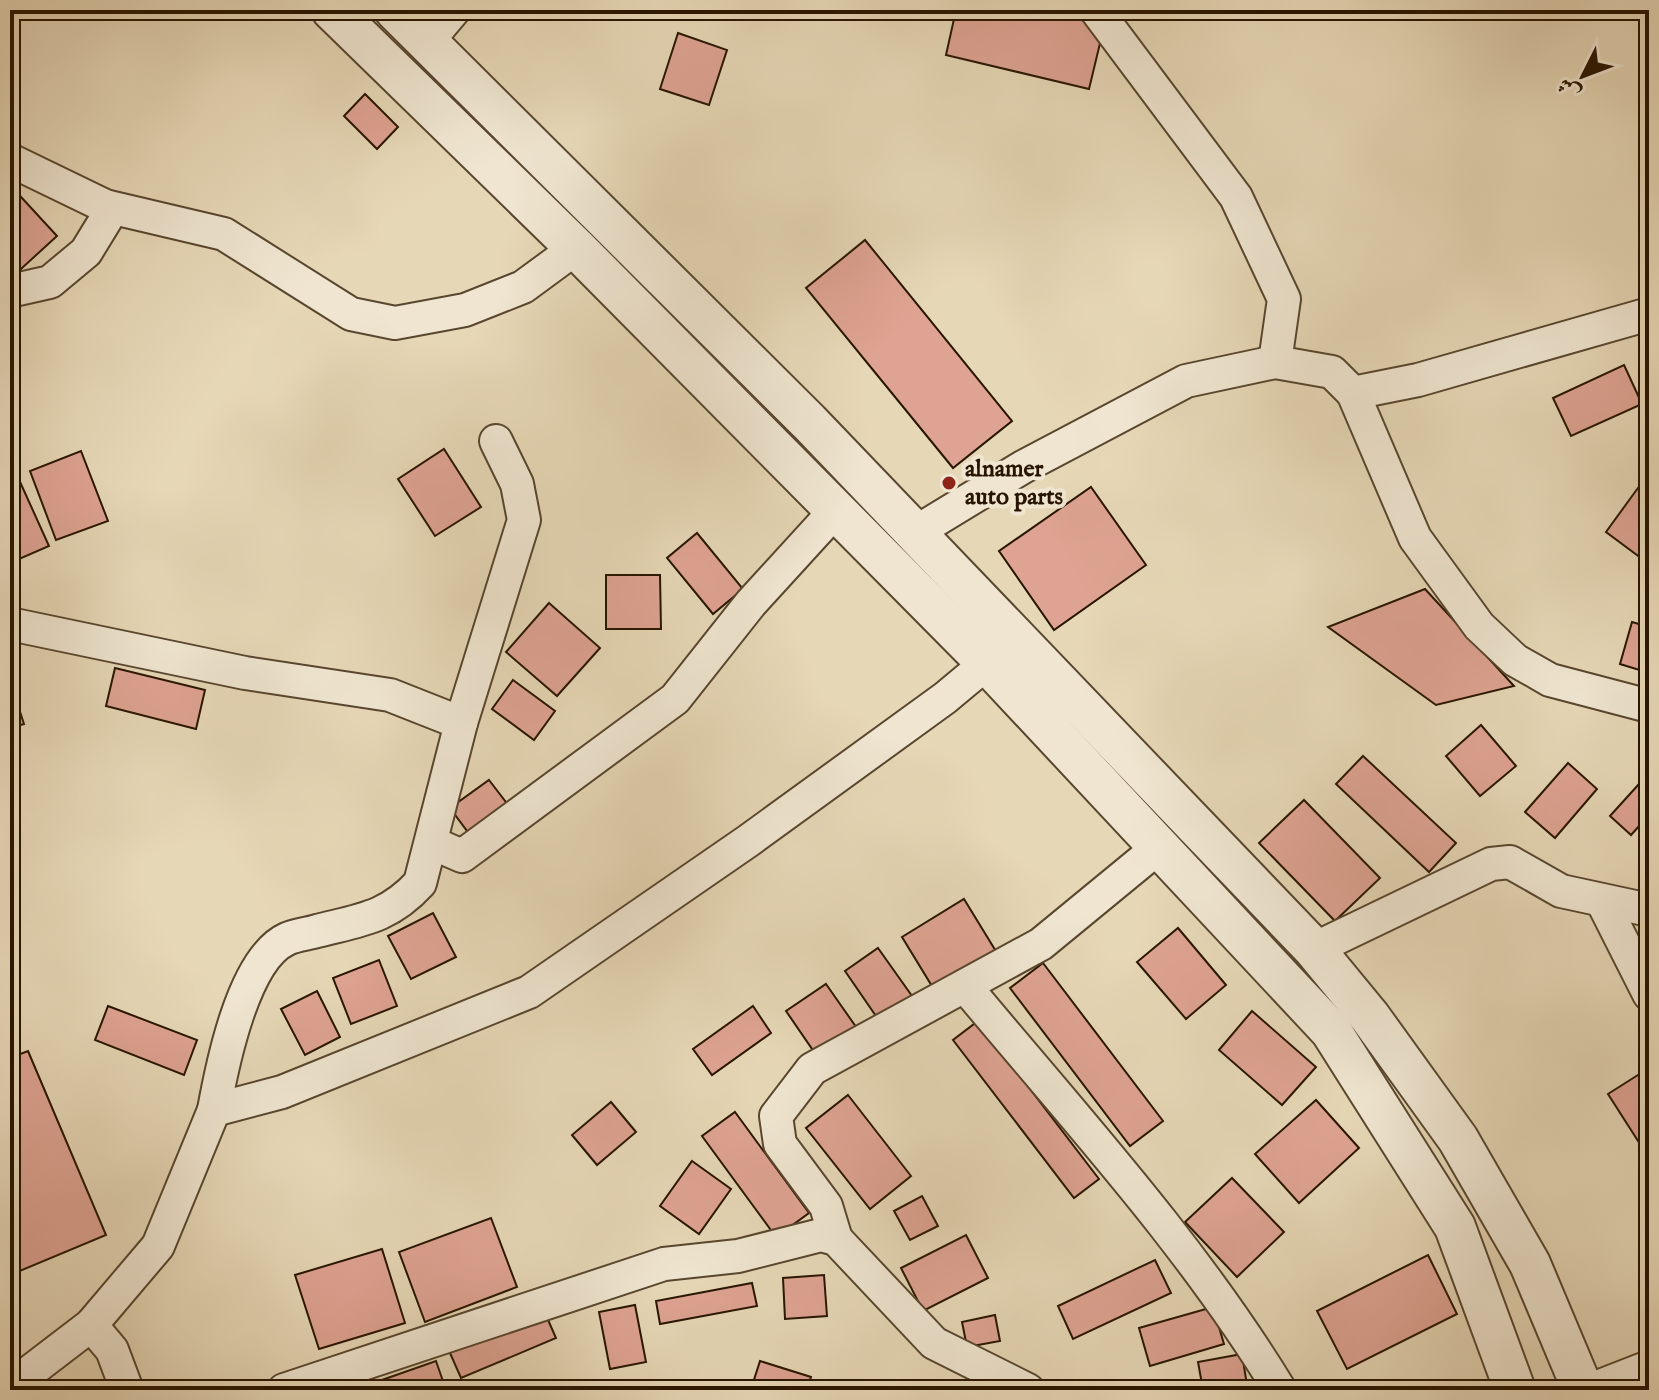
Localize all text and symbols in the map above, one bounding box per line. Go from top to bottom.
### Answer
north arrow [1543,36,1623,116]
text: ش [1552,71,1587,106]
place label: alnamer auto parts [965,454,1064,513]
marker: alnamer auto parts [940,474,958,492]

